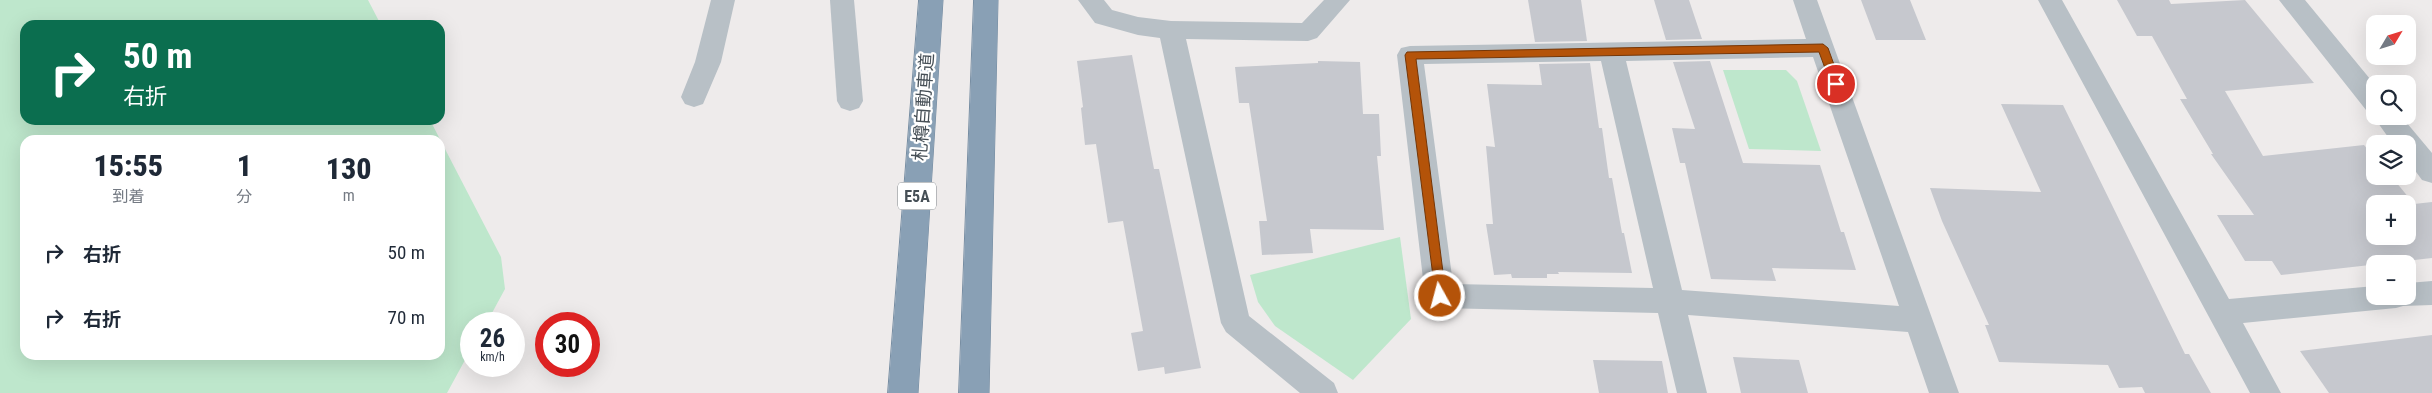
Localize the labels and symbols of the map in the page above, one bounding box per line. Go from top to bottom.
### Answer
north arrow [2366,15,2416,65]
street label: 札樽自動車道 [909,52,937,162]
pin [1815,63,1857,105]
road number: E5A [898,182,936,210]
position arrow [1413,269,1465,321]
speed limit sign: 30 [535,312,600,377]

